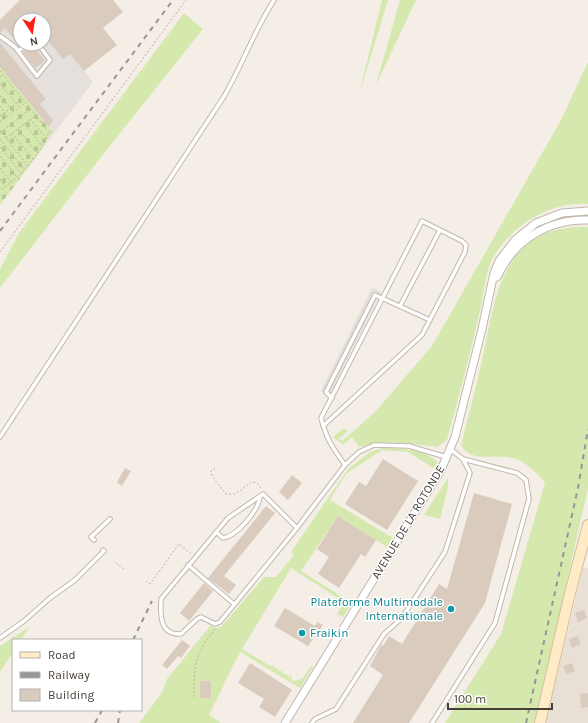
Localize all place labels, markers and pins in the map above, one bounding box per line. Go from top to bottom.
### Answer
place label: Plateforme Multimodale Internationale [311,595,443,623]
marker: Plateforme Multimodale Internationale [446,604,456,614]
place label: Fraikin [310,626,348,640]
marker: Fraikin [297,628,307,638]

